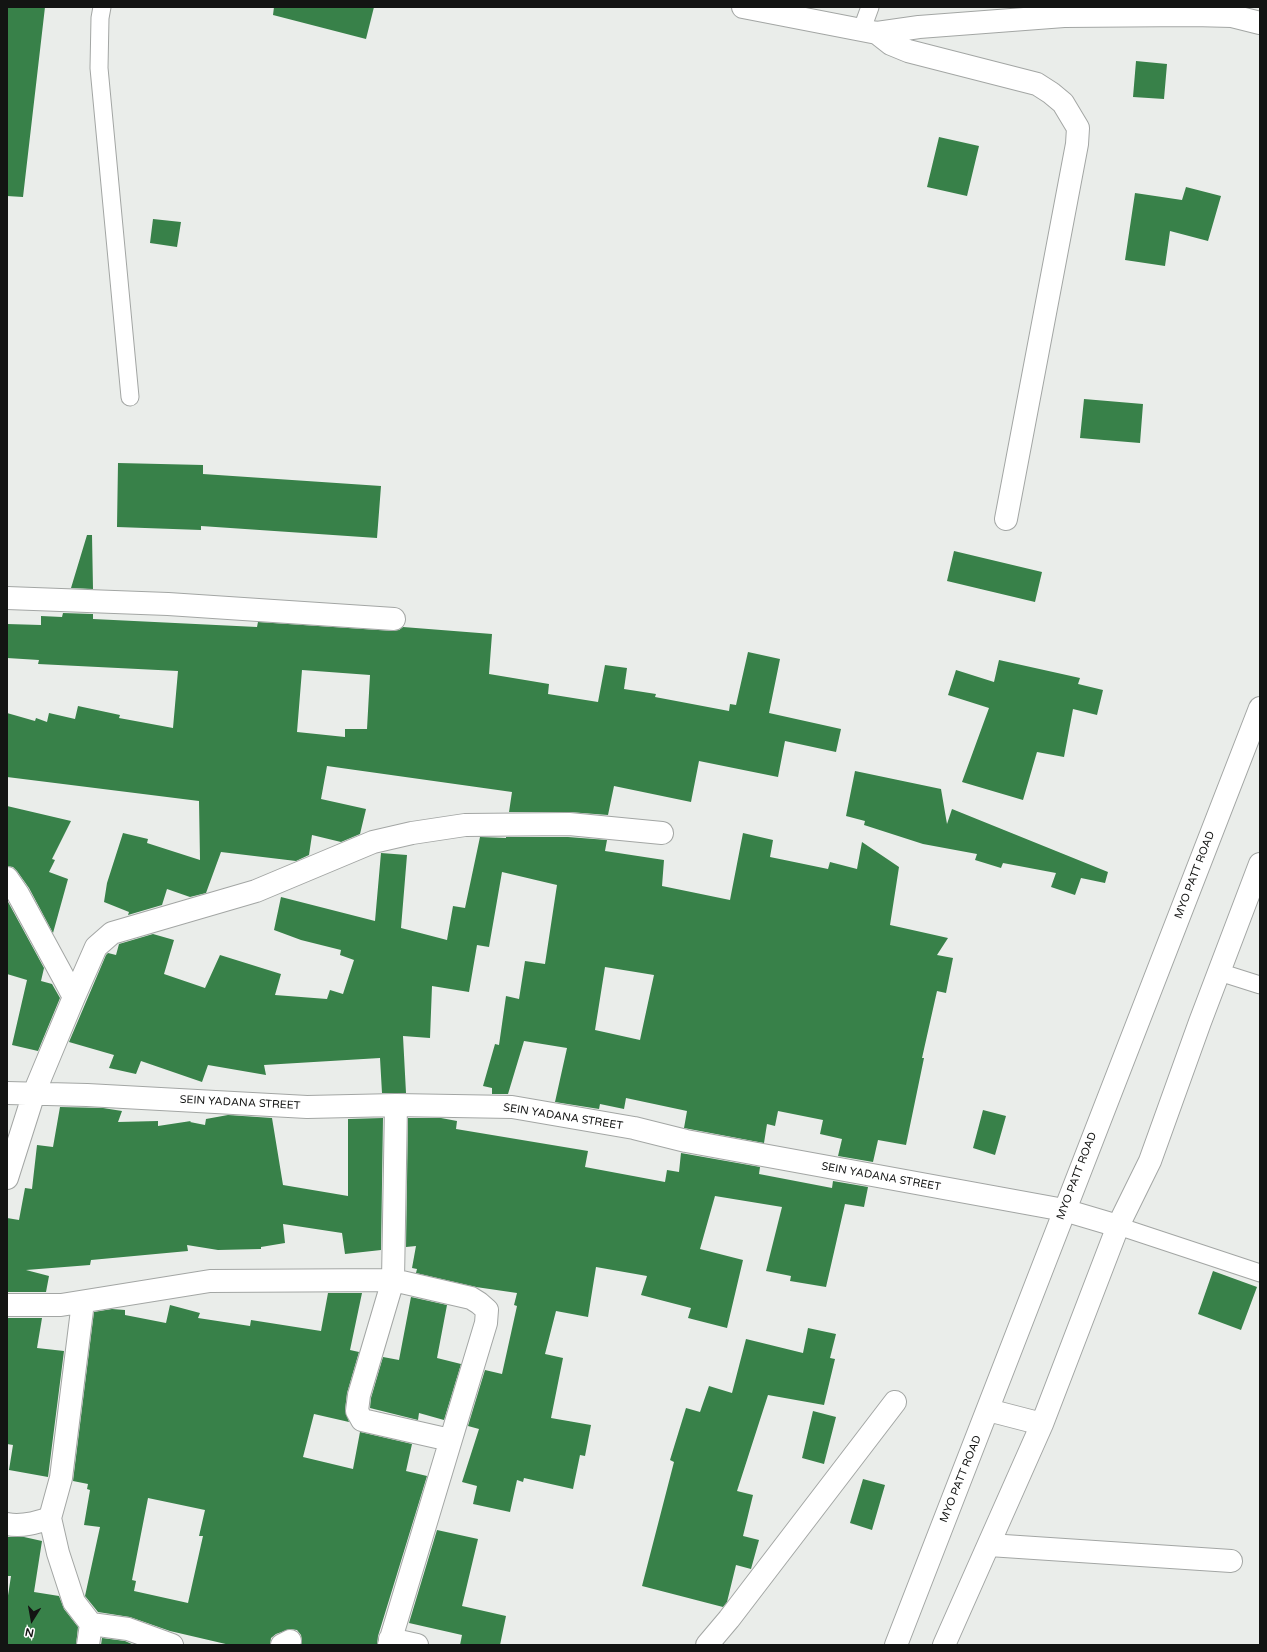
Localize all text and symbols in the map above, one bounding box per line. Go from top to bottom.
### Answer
street label: MYO PATT ROAD [1172,829,1218,921]
street label: SEIN YADANA STREET [179,1093,301,1113]
street label: SEIN YADANA STREET [502,1101,624,1133]
street label: MYO PATT ROAD [1054,1130,1100,1222]
street label: SEIN YADANA STREET [820,1160,942,1194]
street label: MYO PATT ROAD [937,1433,985,1525]
north arrow [12,1600,52,1640]
text: N [24,1625,35,1639]

